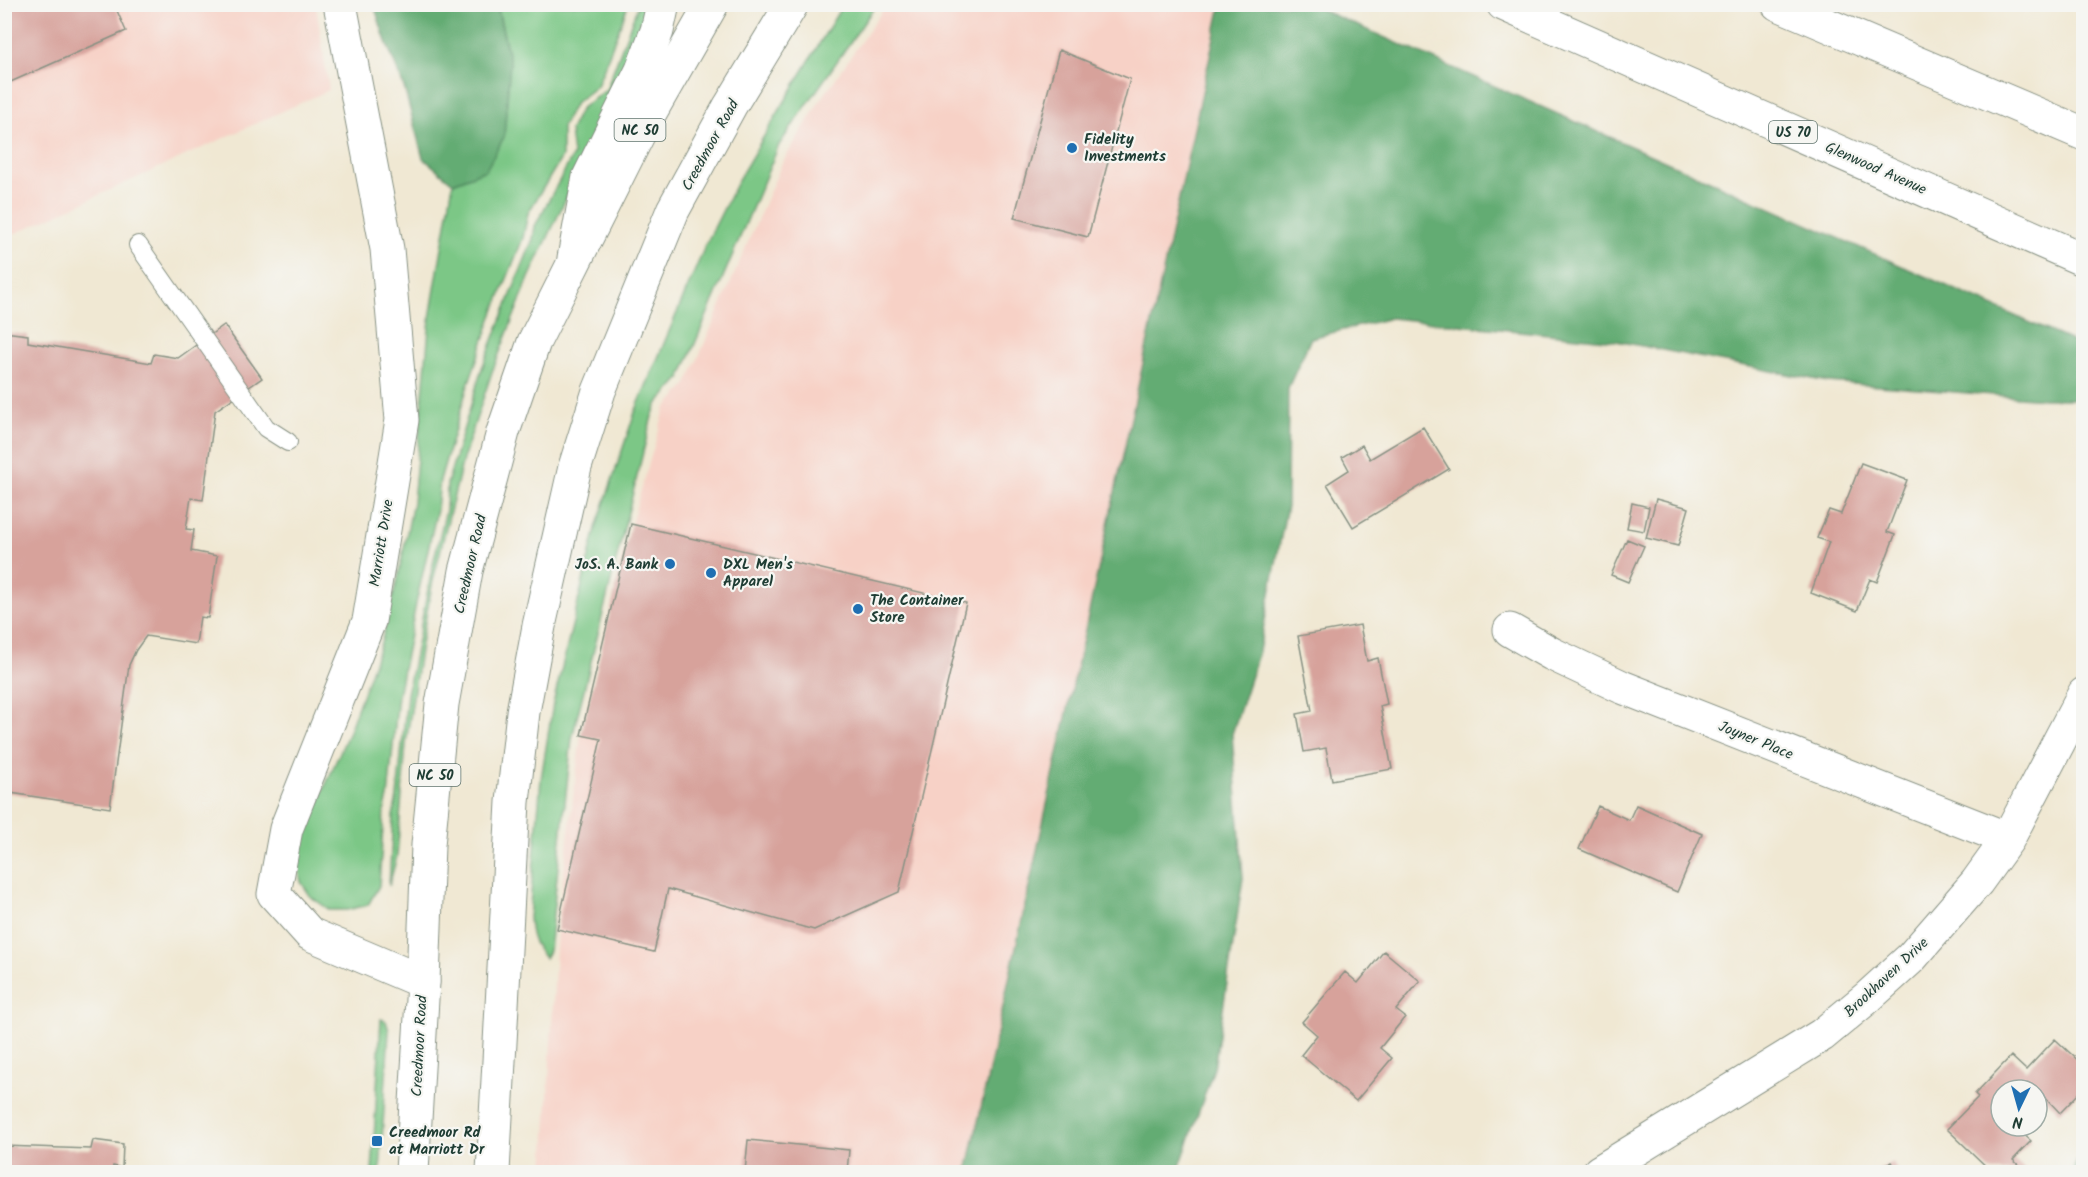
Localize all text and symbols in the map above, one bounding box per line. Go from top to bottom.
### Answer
street label: Creedmoor Road [676,95,746,196]
road number: NC 50 [614,119,666,141]
road number: US 70 [1769,121,1817,143]
place label: Fidelity Investments [1084,128,1166,169]
street label: Glenwood Avenue [1821,136,1930,202]
marker: Fidelity Investments [1065,141,1079,155]
street label: Marriott Drive [363,498,401,589]
street label: Creedmoor Road [448,512,494,616]
place label: JoS. A. Bank [575,553,659,577]
place label: DXL Men's Apparel [723,553,793,594]
marker: JoS. A. Bank [663,557,677,571]
marker: DXL Men's Apparel [704,566,718,580]
place label: The Container Store [870,589,964,630]
marker: The Container Store [851,602,865,616]
street label: Joyner Place [1715,715,1797,767]
road number: NC 50 [410,764,460,786]
street label: Brookhaven Drive [1839,932,1935,1024]
street label: Creedmoor Road [405,994,435,1097]
north arrow [1989,1078,2049,1138]
text: N [2012,1109,2024,1134]
place label: Creedmoor Rd at Marriott Dr [389,1121,485,1162]
marker: Creedmoor Rd at Marriott Dr [370,1134,384,1148]

